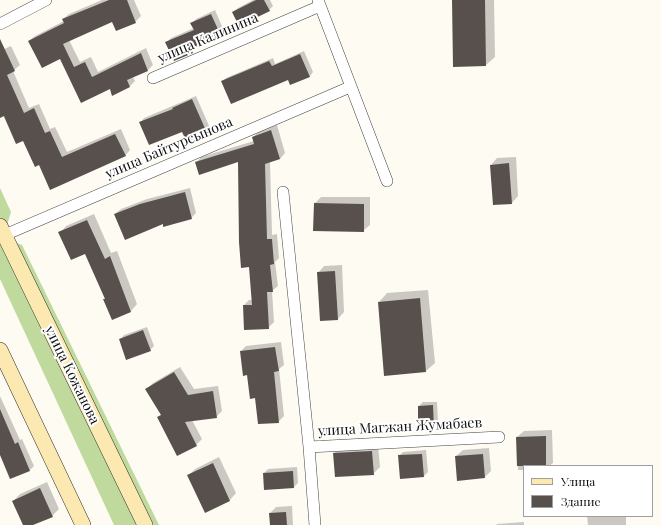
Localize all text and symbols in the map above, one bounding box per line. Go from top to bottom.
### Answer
street label: улица Калинина [155,9,261,67]
street label: улица Байтурсынова [103,114,235,182]
street label: улица Кожанова [41,323,103,427]
street label: улица Магжан Жумабаев [317,414,483,440]
legend [523,465,653,517]
text: Улица [561,473,595,489]
text: Здание [561,493,601,509]

